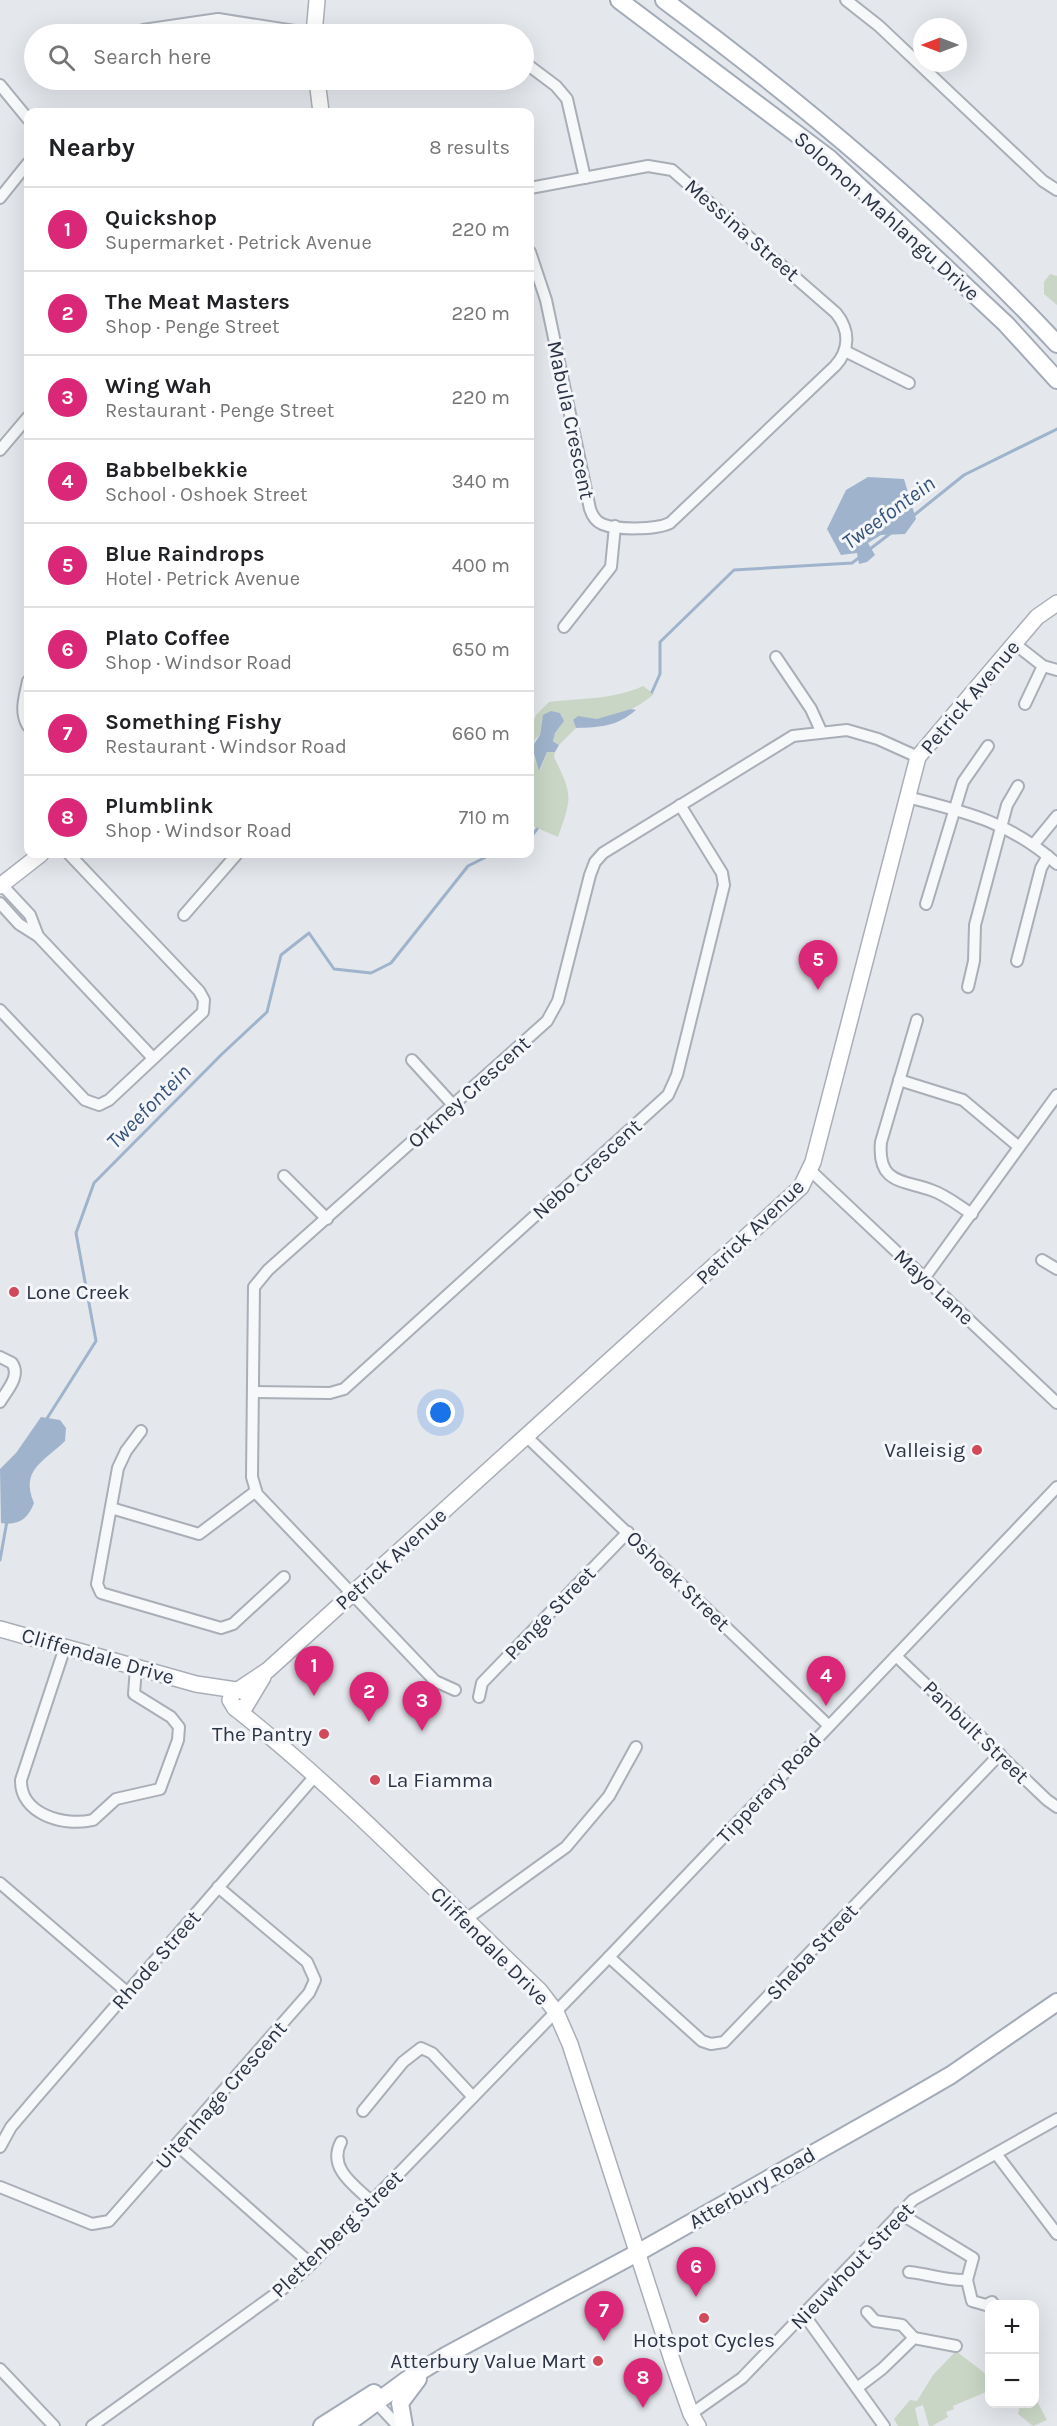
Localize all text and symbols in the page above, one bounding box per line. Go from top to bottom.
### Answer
north arrow [913,18,967,72]
search box [24,24,534,90]
icon: search [45,41,78,74]
text: Search here [93,44,211,70]
street label: Solomon Mahlangu Drive [789,126,985,306]
text: Nearby [48,132,135,163]
text: 8 results [429,136,510,159]
street label: Messina Street [680,174,804,286]
text: Quickshop [105,205,217,231]
text: 1 [64,218,71,241]
text: 220 m [451,218,510,241]
text: Supermarket · Petrick Avenue [105,231,372,254]
text: The Meat Masters [105,289,290,315]
text: 2 [61,302,74,325]
text: 220 m [451,302,510,325]
text: Shop · Penge Street [105,315,279,338]
street label: Mabula Crescent [542,339,600,502]
text: Wing Wah [105,373,212,399]
text: 3 [61,386,74,409]
text: 220 m [451,386,510,409]
text: Restaurant · Penge Street [105,399,334,422]
text: Babbelbekkie [105,457,248,483]
text: 4 [62,470,73,493]
text: 340 m [452,470,510,493]
water label: Tweefontein [837,470,940,555]
text: School · Oshoek Street [105,483,308,506]
text: Blue Raindrops [105,541,265,567]
text: 5 [62,554,73,577]
text: 400 m [452,554,510,577]
text: Hotel · Petrick Avenue [105,567,300,590]
text: Plato Coffee [105,625,230,651]
street label: Petrick Avenue [916,635,1024,759]
text: 6 [61,638,74,661]
text: 650 m [452,638,510,661]
text: Shop · Windsor Road [105,651,292,674]
text: Something Fishy [105,709,281,735]
text: 7 [63,722,72,745]
text: 660 m [452,722,510,745]
text: Restaurant · Windsor Road [105,735,347,758]
text: Plumblink [105,793,213,819]
text: 8 [61,806,74,829]
text: 710 m [459,806,510,829]
text: Shop · Windsor Road [105,819,292,842]
pin: 5 [798,940,838,990]
street label: Orkney Crescent [403,1031,535,1153]
water label: Tweefontein [101,1059,196,1154]
street label: Nebo Crescent [527,1114,647,1224]
street label: Petrick Avenue [691,1174,809,1290]
street label: Mayo Lane [889,1244,979,1330]
place label: Lone Creek [26,1280,130,1304]
marker: Lone Creek [7,1285,21,1299]
your location [426,1398,455,1427]
place label: Valleisig [884,1438,965,1462]
marker: Valleisig [970,1443,984,1457]
street label: Petrick Avenue [331,1503,451,1615]
street label: Oshoek Street [621,1526,735,1636]
street label: Penge Street [500,1561,601,1665]
street label: Cliffendale Drive [19,1623,177,1689]
pin: 1 [294,1646,334,1696]
pin: 4 [806,1656,846,1706]
pin: 2 [350,1672,388,1722]
street label: Panbult Street [918,1676,1034,1788]
pin: 3 [402,1682,442,1731]
place label: The Pantry [212,1722,312,1746]
marker: The Pantry [317,1727,331,1741]
street label: Tipperary Road [712,1728,826,1848]
place label: La Fiamma [387,1768,493,1792]
marker: La Fiamma [368,1773,382,1787]
street label: Cliffendale Drive [426,1882,554,2010]
street label: Sheba Street [761,1899,863,2005]
street label: Rhode Street [107,1906,205,2014]
street label: Uitenhage Crescent [150,2016,292,2174]
street label: Atterbury Road [684,2142,820,2234]
street label: Plettenberg Street [267,2165,407,2303]
street label: Nieuwhout Street [785,2198,919,2334]
pin: 6 [676,2248,716,2297]
pin: 7 [584,2292,624,2341]
map controls [985,2300,1039,2408]
button: + [985,2300,1039,2354]
marker: Hotspot Cycles [697,2311,711,2325]
place label: Hotspot Cycles [633,2328,775,2352]
place label: Atterbury Value Mart [390,2349,586,2373]
marker: Atterbury Value Mart [591,2354,605,2368]
button: − [985,2354,1039,2408]
pin: 8 [624,2358,662,2408]

